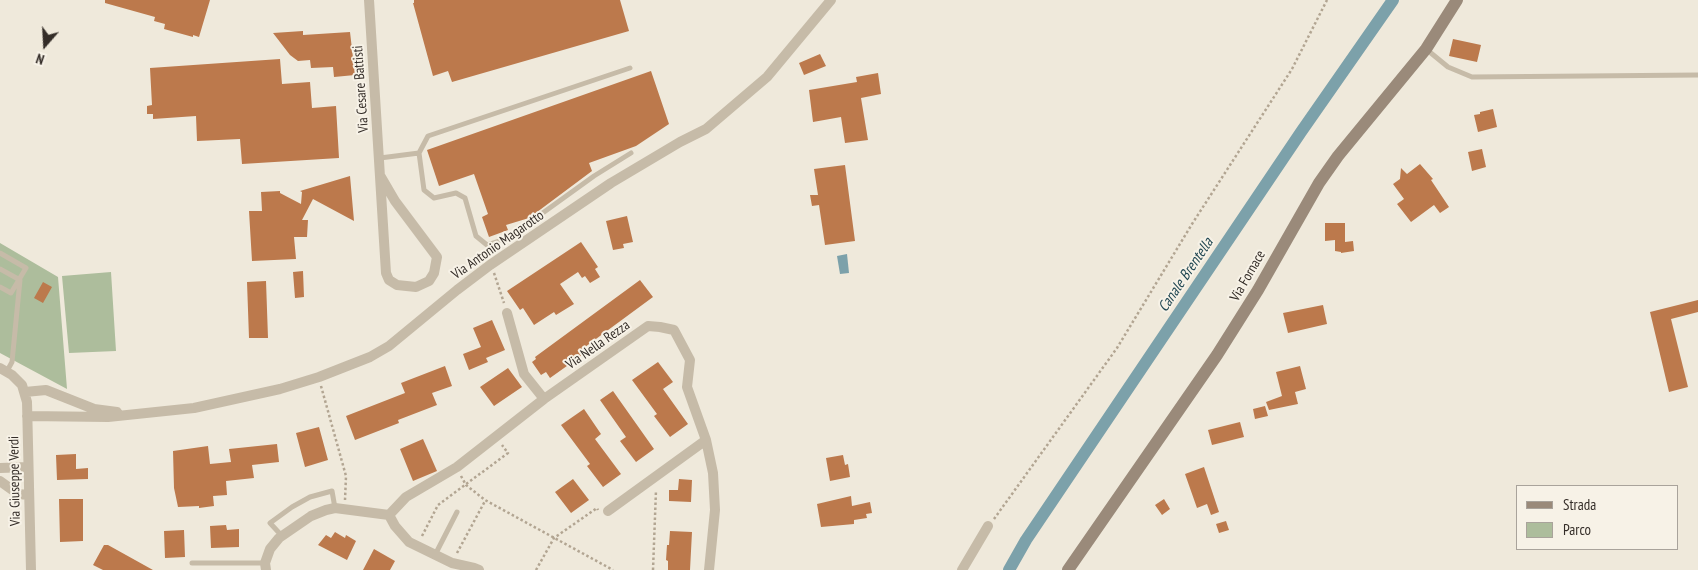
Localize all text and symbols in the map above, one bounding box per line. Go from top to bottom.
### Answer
north arrow [20,20,70,70]
street label: Via Cesare Battisti [350,45,372,133]
text: N [34,49,47,69]
street label: Via Antonio Magarotto [449,207,547,283]
water label: Canale Brentella [1155,235,1217,315]
street label: Via Fornace [1227,248,1269,304]
street label: Via Nella Rezza [563,317,633,373]
street label: Via Giuseppe Verdi [6,436,24,526]
legend [1516,485,1678,550]
text: Strada [1563,495,1596,514]
text: Parco [1563,520,1591,539]

